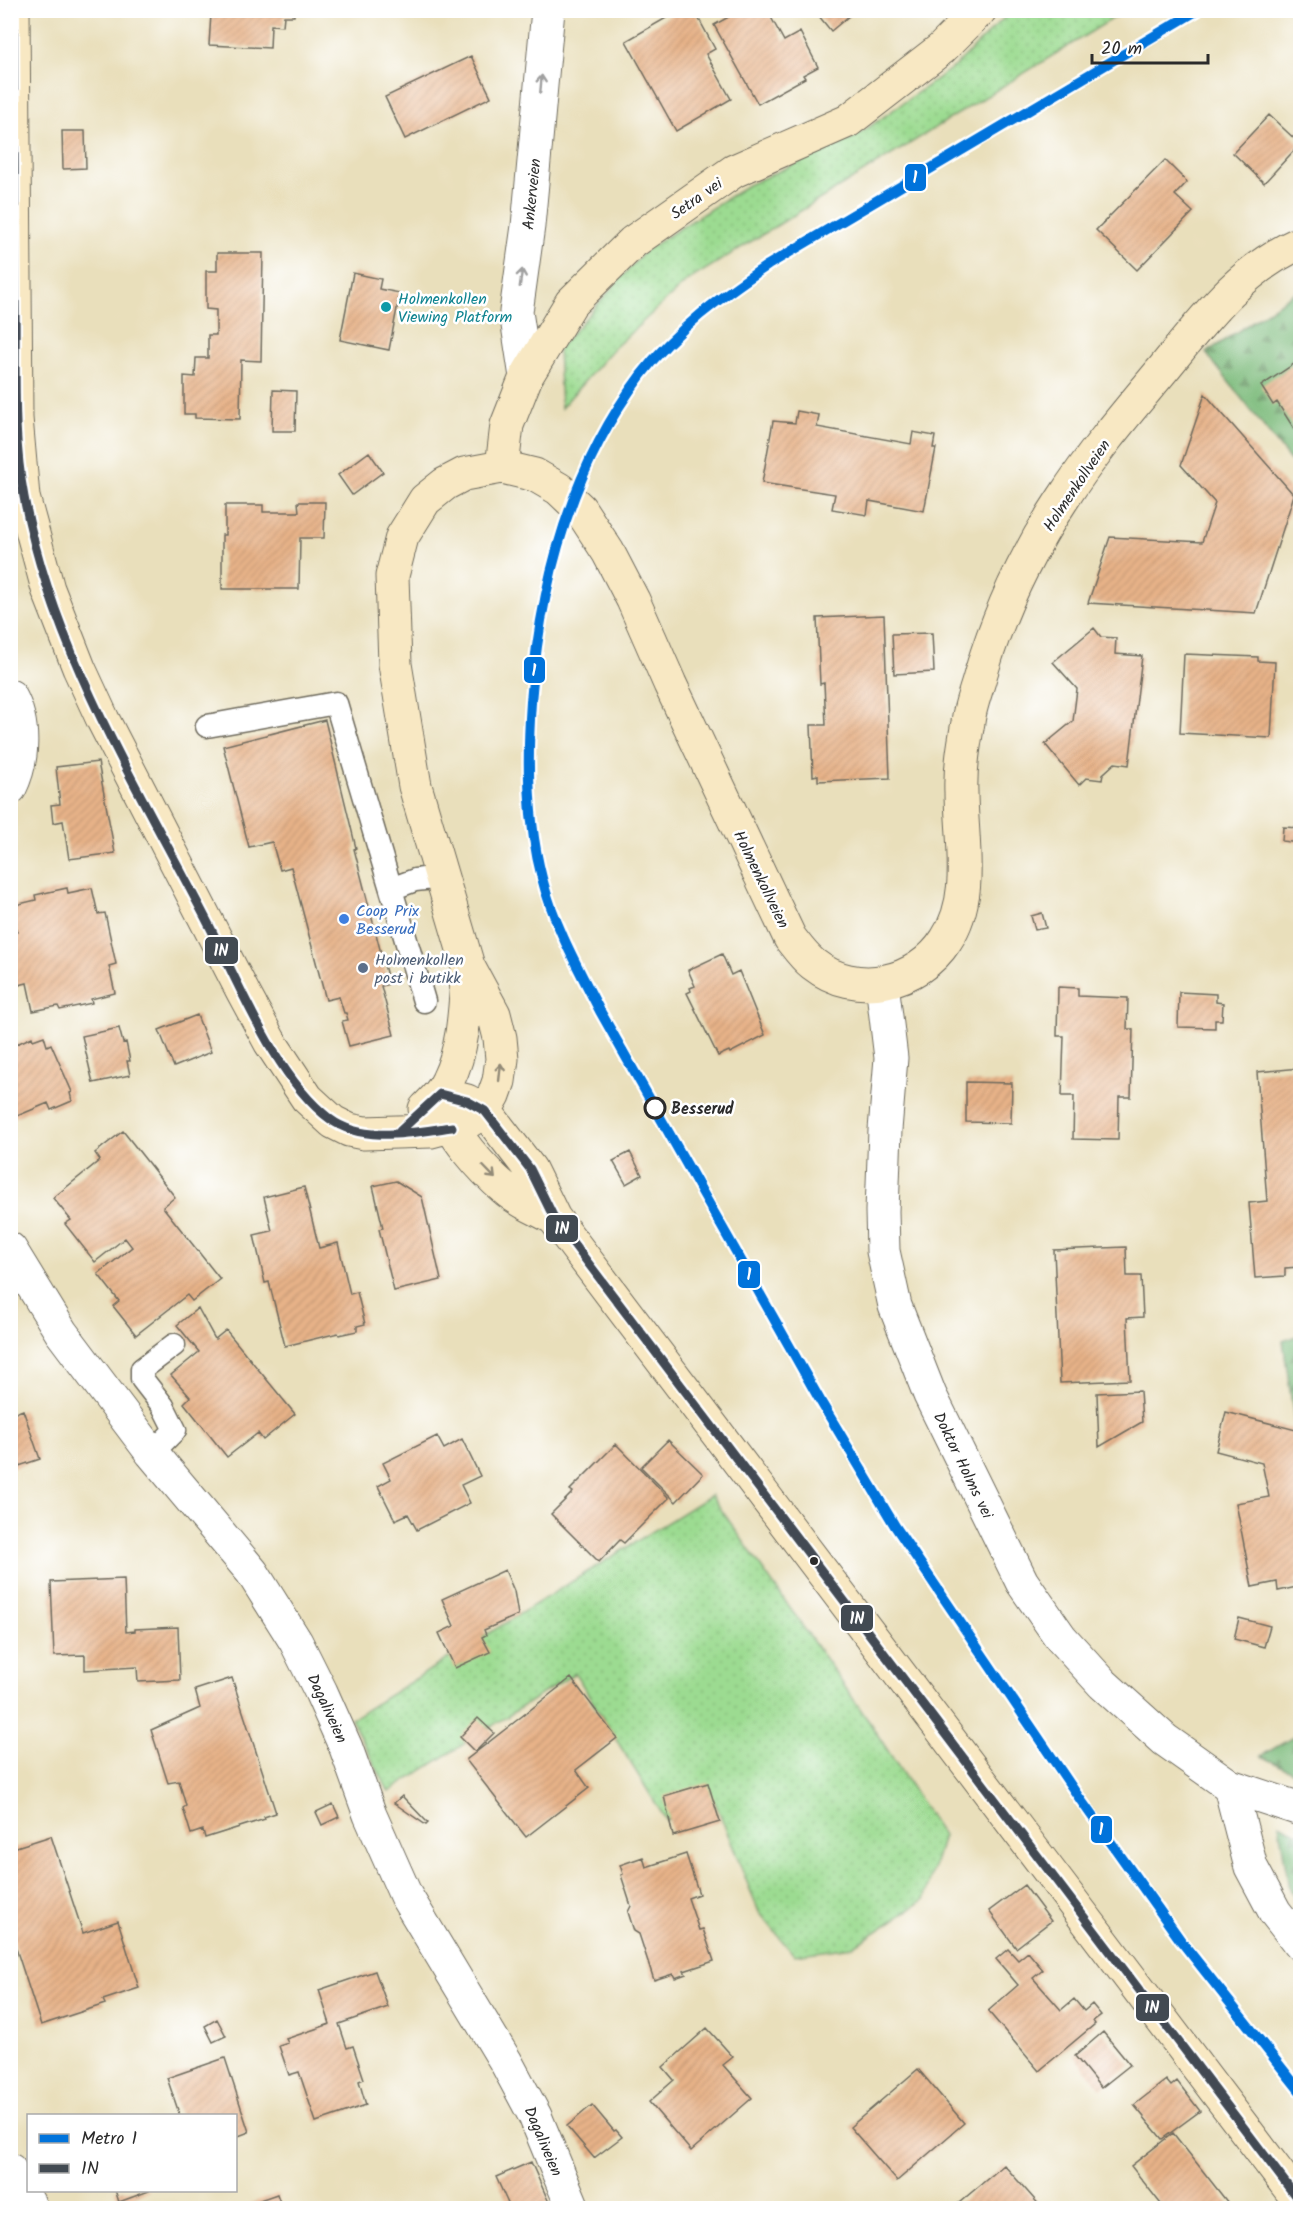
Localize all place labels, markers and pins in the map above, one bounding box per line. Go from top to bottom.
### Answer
place label: Holmenkollen Viewing Platform [398,287,513,330]
marker: Holmenkollen Viewing Platform [379,300,393,314]
place label: Coop Prix Besserud [356,899,420,942]
marker: Coop Prix Besserud [337,912,351,926]
place label: Holmenkollen post i butikk [374,948,464,991]
marker: Holmenkollen post i butikk [356,961,370,975]
marker: Besserud [644,1097,666,1119]
place label: Besserud [671,1097,734,1122]
unlabelled marker [808,1555,820,1567]

